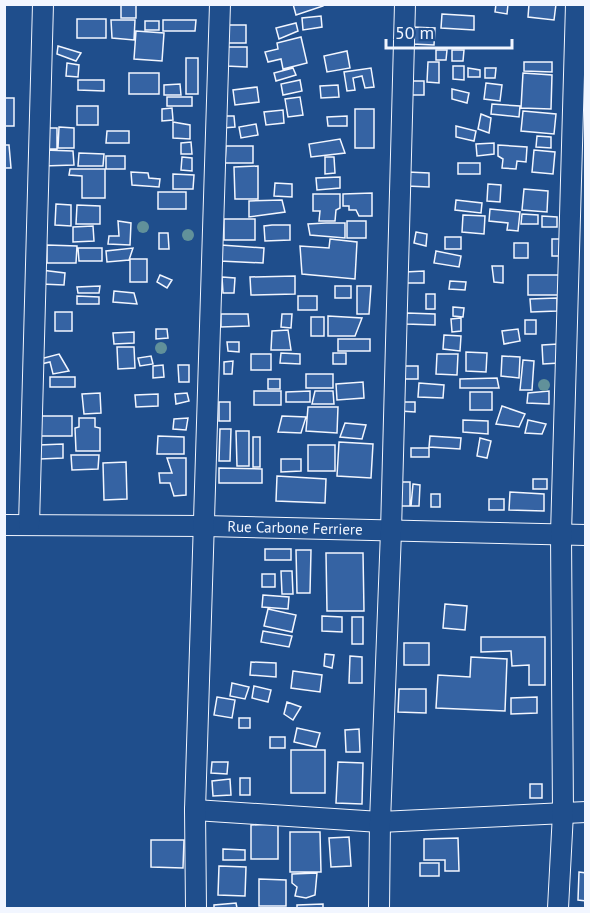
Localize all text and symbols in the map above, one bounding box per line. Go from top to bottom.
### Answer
scale bar [386,12,512,50]
text: 50 m [395,21,434,44]
street label: Rue Carbone Ferriere [227,517,363,539]

